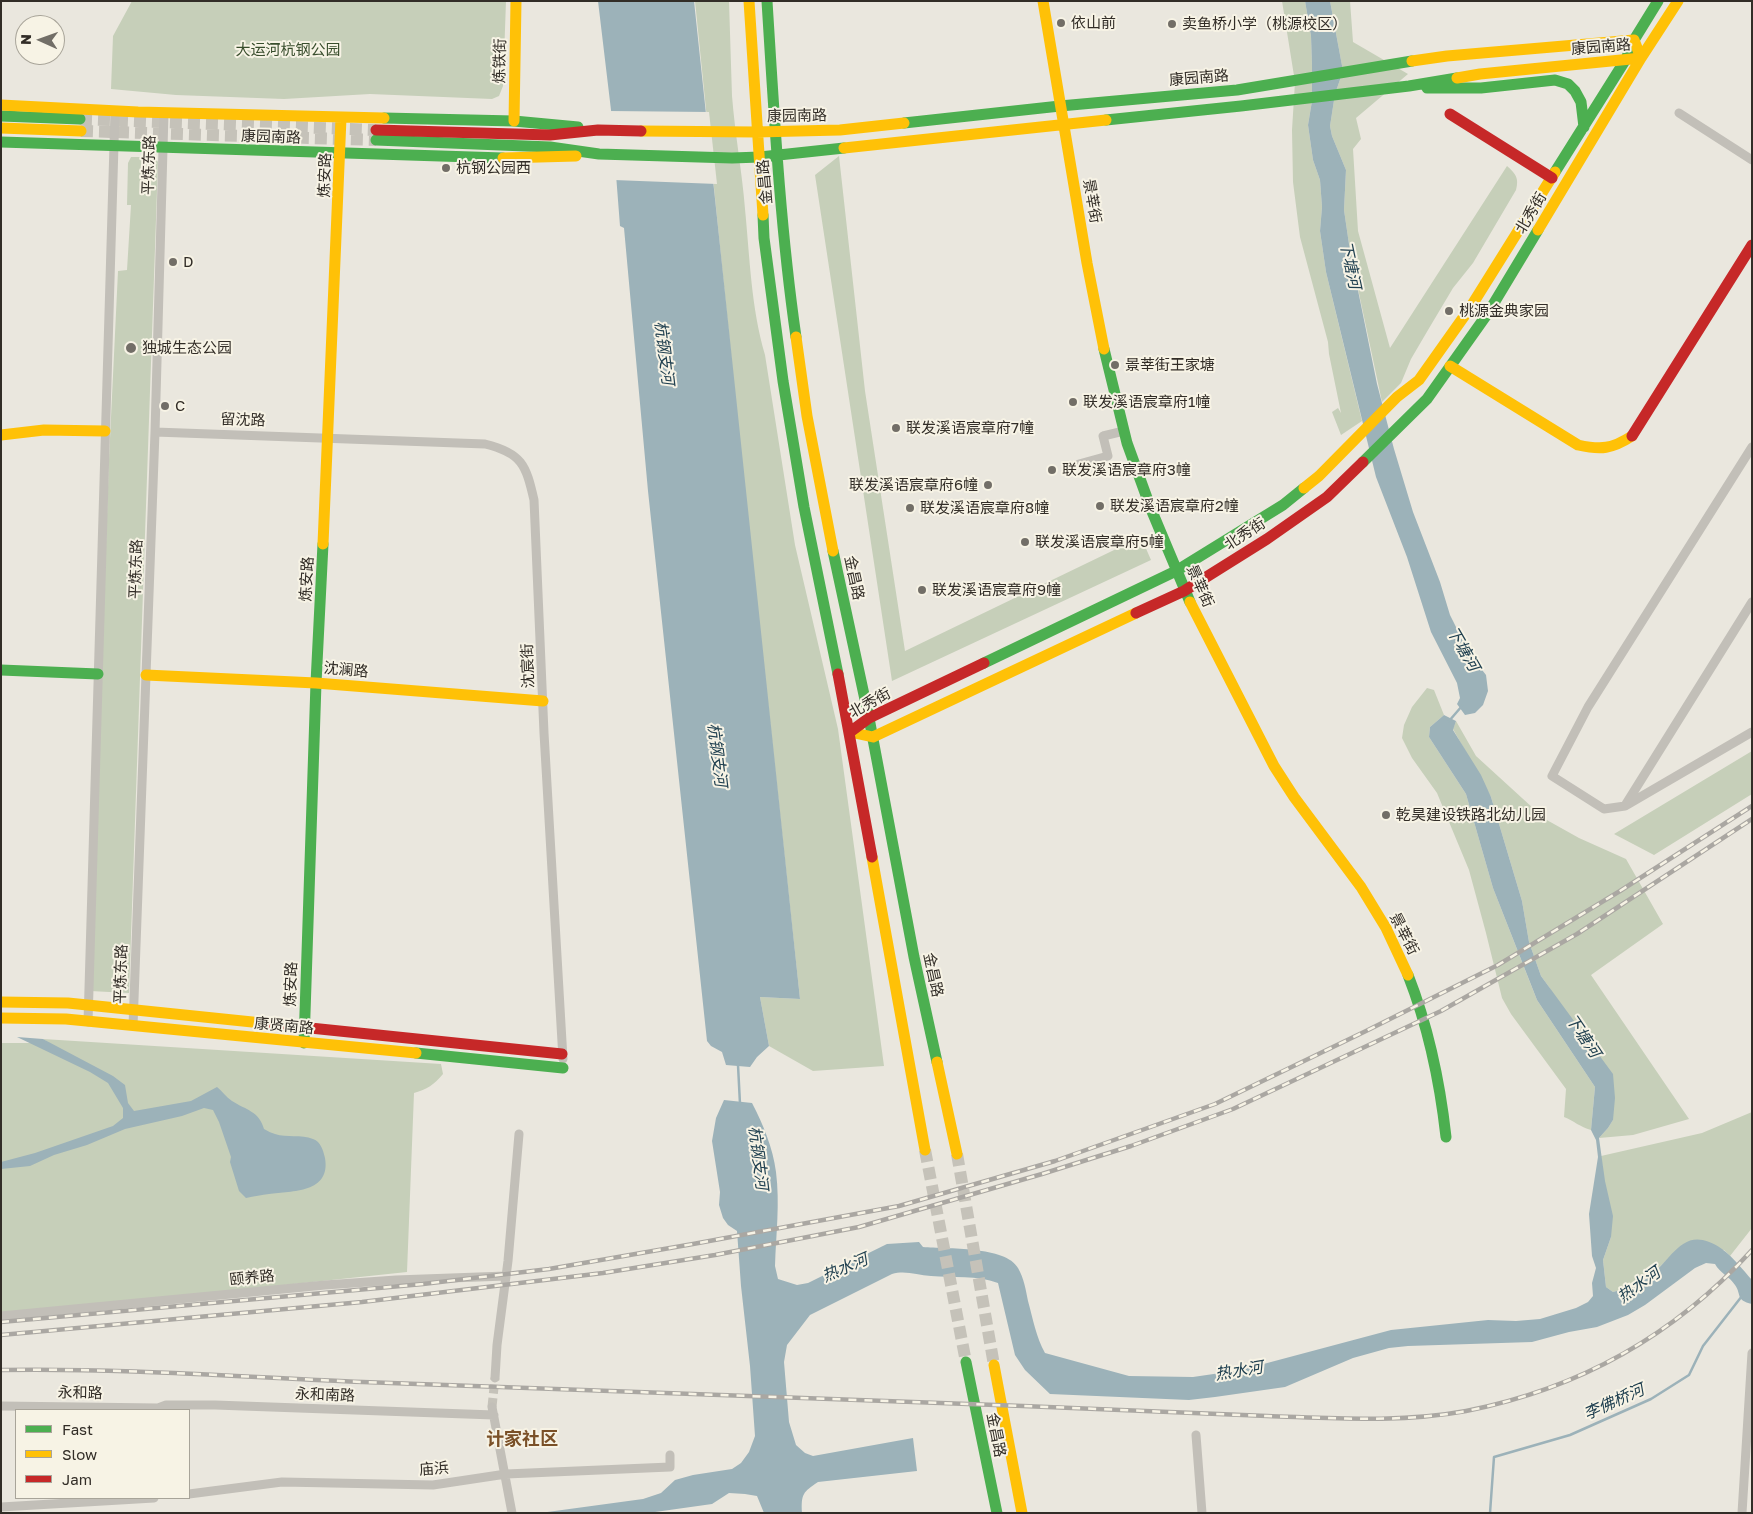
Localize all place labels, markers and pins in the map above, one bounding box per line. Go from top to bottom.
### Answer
place label: 依山前 [1071,14,1116,32]
place label: 卖鱼桥小学（桃源校区） [1182,15,1347,33]
marker: 依山前 [1055,17,1067,29]
marker: 卖鱼桥小学（桃源校区） [1166,18,1178,30]
place label: 杭钢公园西 [456,159,531,177]
marker: 杭钢公园西 [440,162,452,174]
place label: D [183,253,193,271]
marker: D [167,256,179,268]
place label: 桃源金典家园 [1459,302,1549,320]
marker: 桃源金典家园 [1443,305,1455,317]
place label: 独城生态公园 [142,339,232,357]
marker: 独城生态公园 [124,341,138,355]
place label: 景莘街王家塘 [1125,356,1215,374]
marker: 景莘街王家塘 [1109,359,1121,371]
place label: 联发溪语宸章府1幢 [1083,393,1210,411]
marker: 联发溪语宸章府1幢 [1067,396,1079,408]
place label: C [175,397,185,415]
marker: C [159,400,171,412]
place label: 联发溪语宸章府7幢 [906,419,1034,437]
marker: 联发溪语宸章府7幢 [890,422,902,434]
place label: 联发溪语宸章府3幢 [1062,461,1191,479]
marker: 联发溪语宸章府3幢 [1046,464,1058,476]
place label: 联发溪语宸章府6幢 [849,476,978,494]
marker: 联发溪语宸章府6幢 [982,479,994,491]
place label: 联发溪语宸章府2幢 [1110,497,1239,515]
place label: 联发溪语宸章府8幢 [920,499,1049,517]
marker: 联发溪语宸章府2幢 [1094,500,1106,512]
marker: 联发溪语宸章府8幢 [904,502,916,514]
place label: 联发溪语宸章府5幢 [1035,533,1164,551]
marker: 联发溪语宸章府5幢 [1019,536,1031,548]
place label: 联发溪语宸章府9幢 [932,581,1061,599]
marker: 联发溪语宸章府9幢 [916,584,928,596]
place label: 乾昊建设铁路北幼儿园 [1396,806,1546,824]
marker: 乾昊建设铁路北幼儿园 [1380,809,1392,821]

